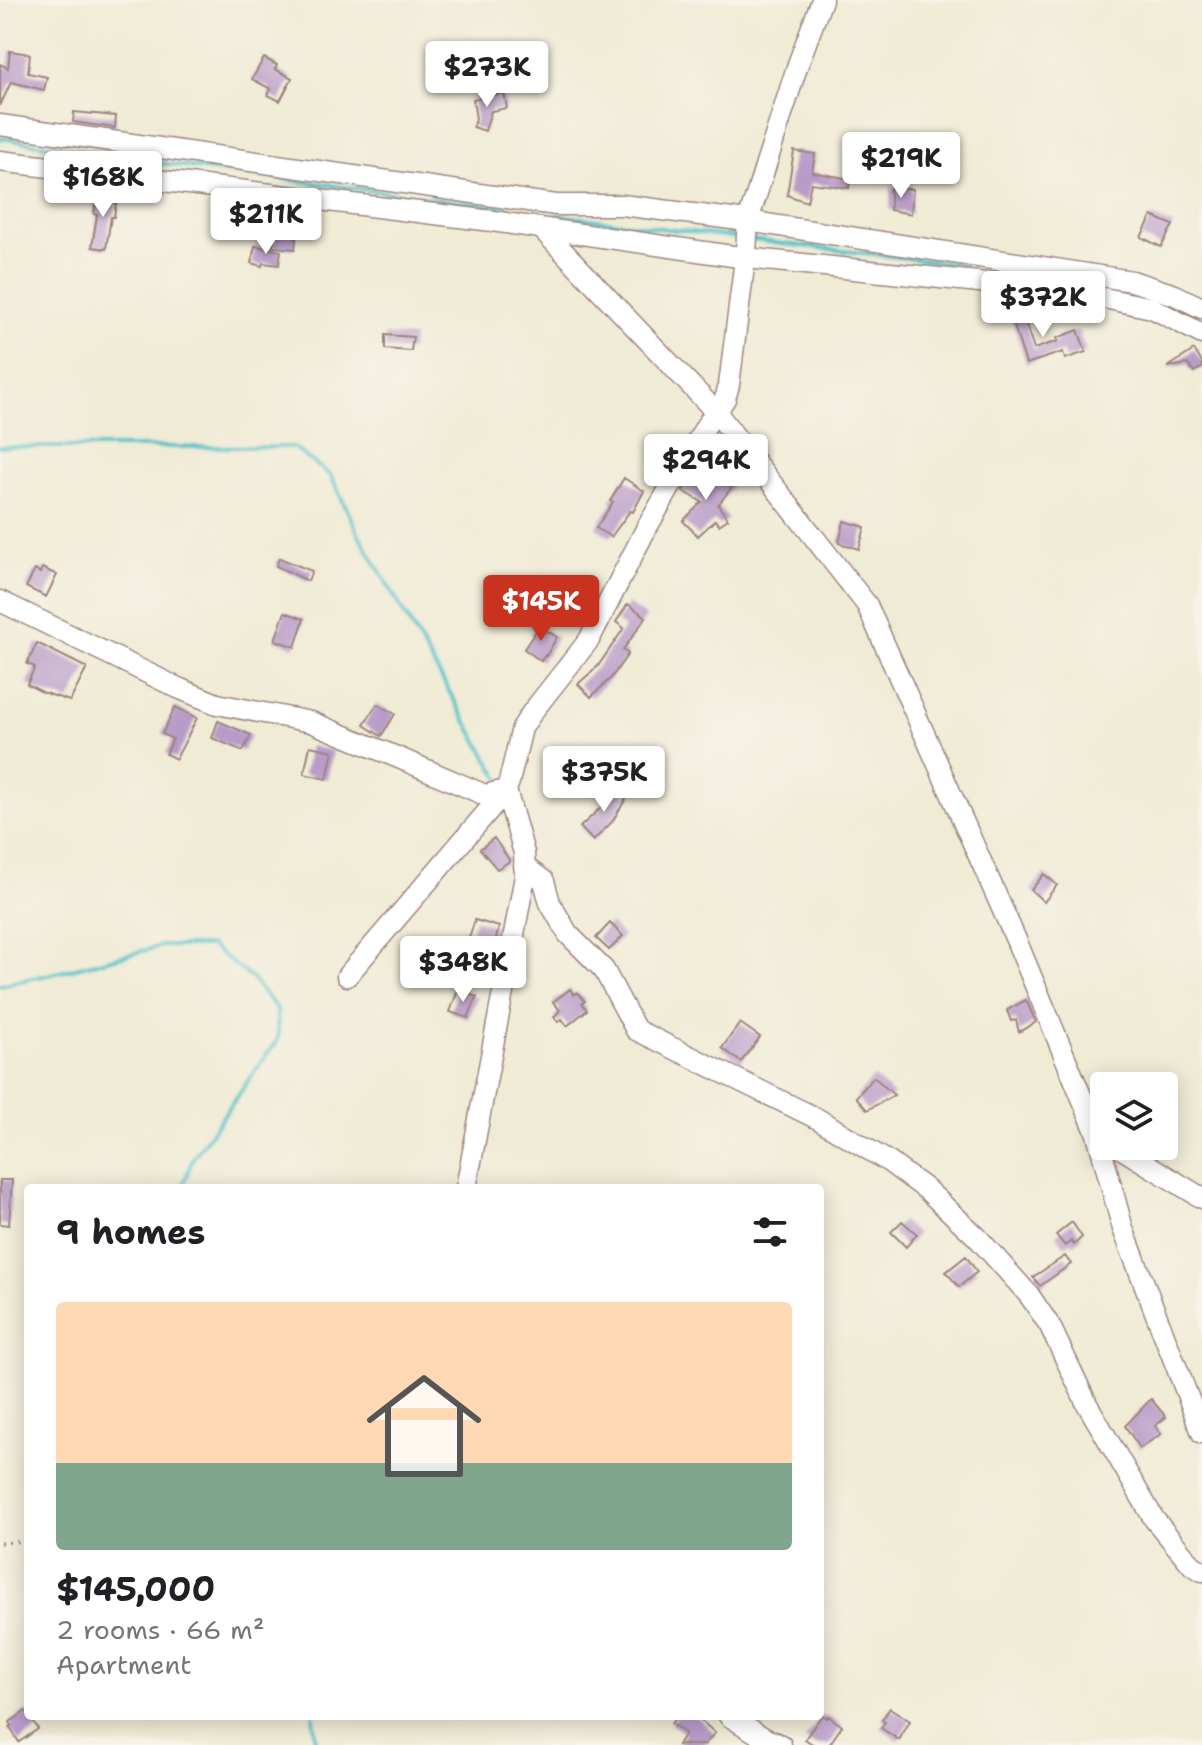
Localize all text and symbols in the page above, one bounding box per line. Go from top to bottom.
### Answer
pin: $273K [431,41,543,109]
text: $273K [443,49,531,84]
pin: $219K [845,132,957,200]
text: $219K [860,140,942,175]
pin: $168K [47,151,159,219]
text: $168K [62,159,144,194]
pin: $211K [210,188,322,256]
text: $211K [228,196,304,231]
pin: $372K [987,271,1099,339]
text: $372K [999,279,1087,314]
pin: $294K [650,434,762,502]
text: $294K [662,442,750,477]
pin: $145K [485,575,597,643]
text: $145K [501,583,581,618]
pin: $375K [548,746,660,814]
text: $375K [561,754,647,789]
pin: $348K [407,936,519,1004]
text: $348K [418,944,508,979]
map controls [1090,1072,1178,1160]
button: layers [1090,1072,1178,1160]
text: 9 homes [56,1209,205,1255]
icon: filters [748,1210,792,1254]
icon: home [352,1354,496,1498]
text: $145,000 [56,1566,215,1612]
text: 2 rooms · 66 m² [56,1612,265,1647]
text: Apartment [56,1647,192,1682]

